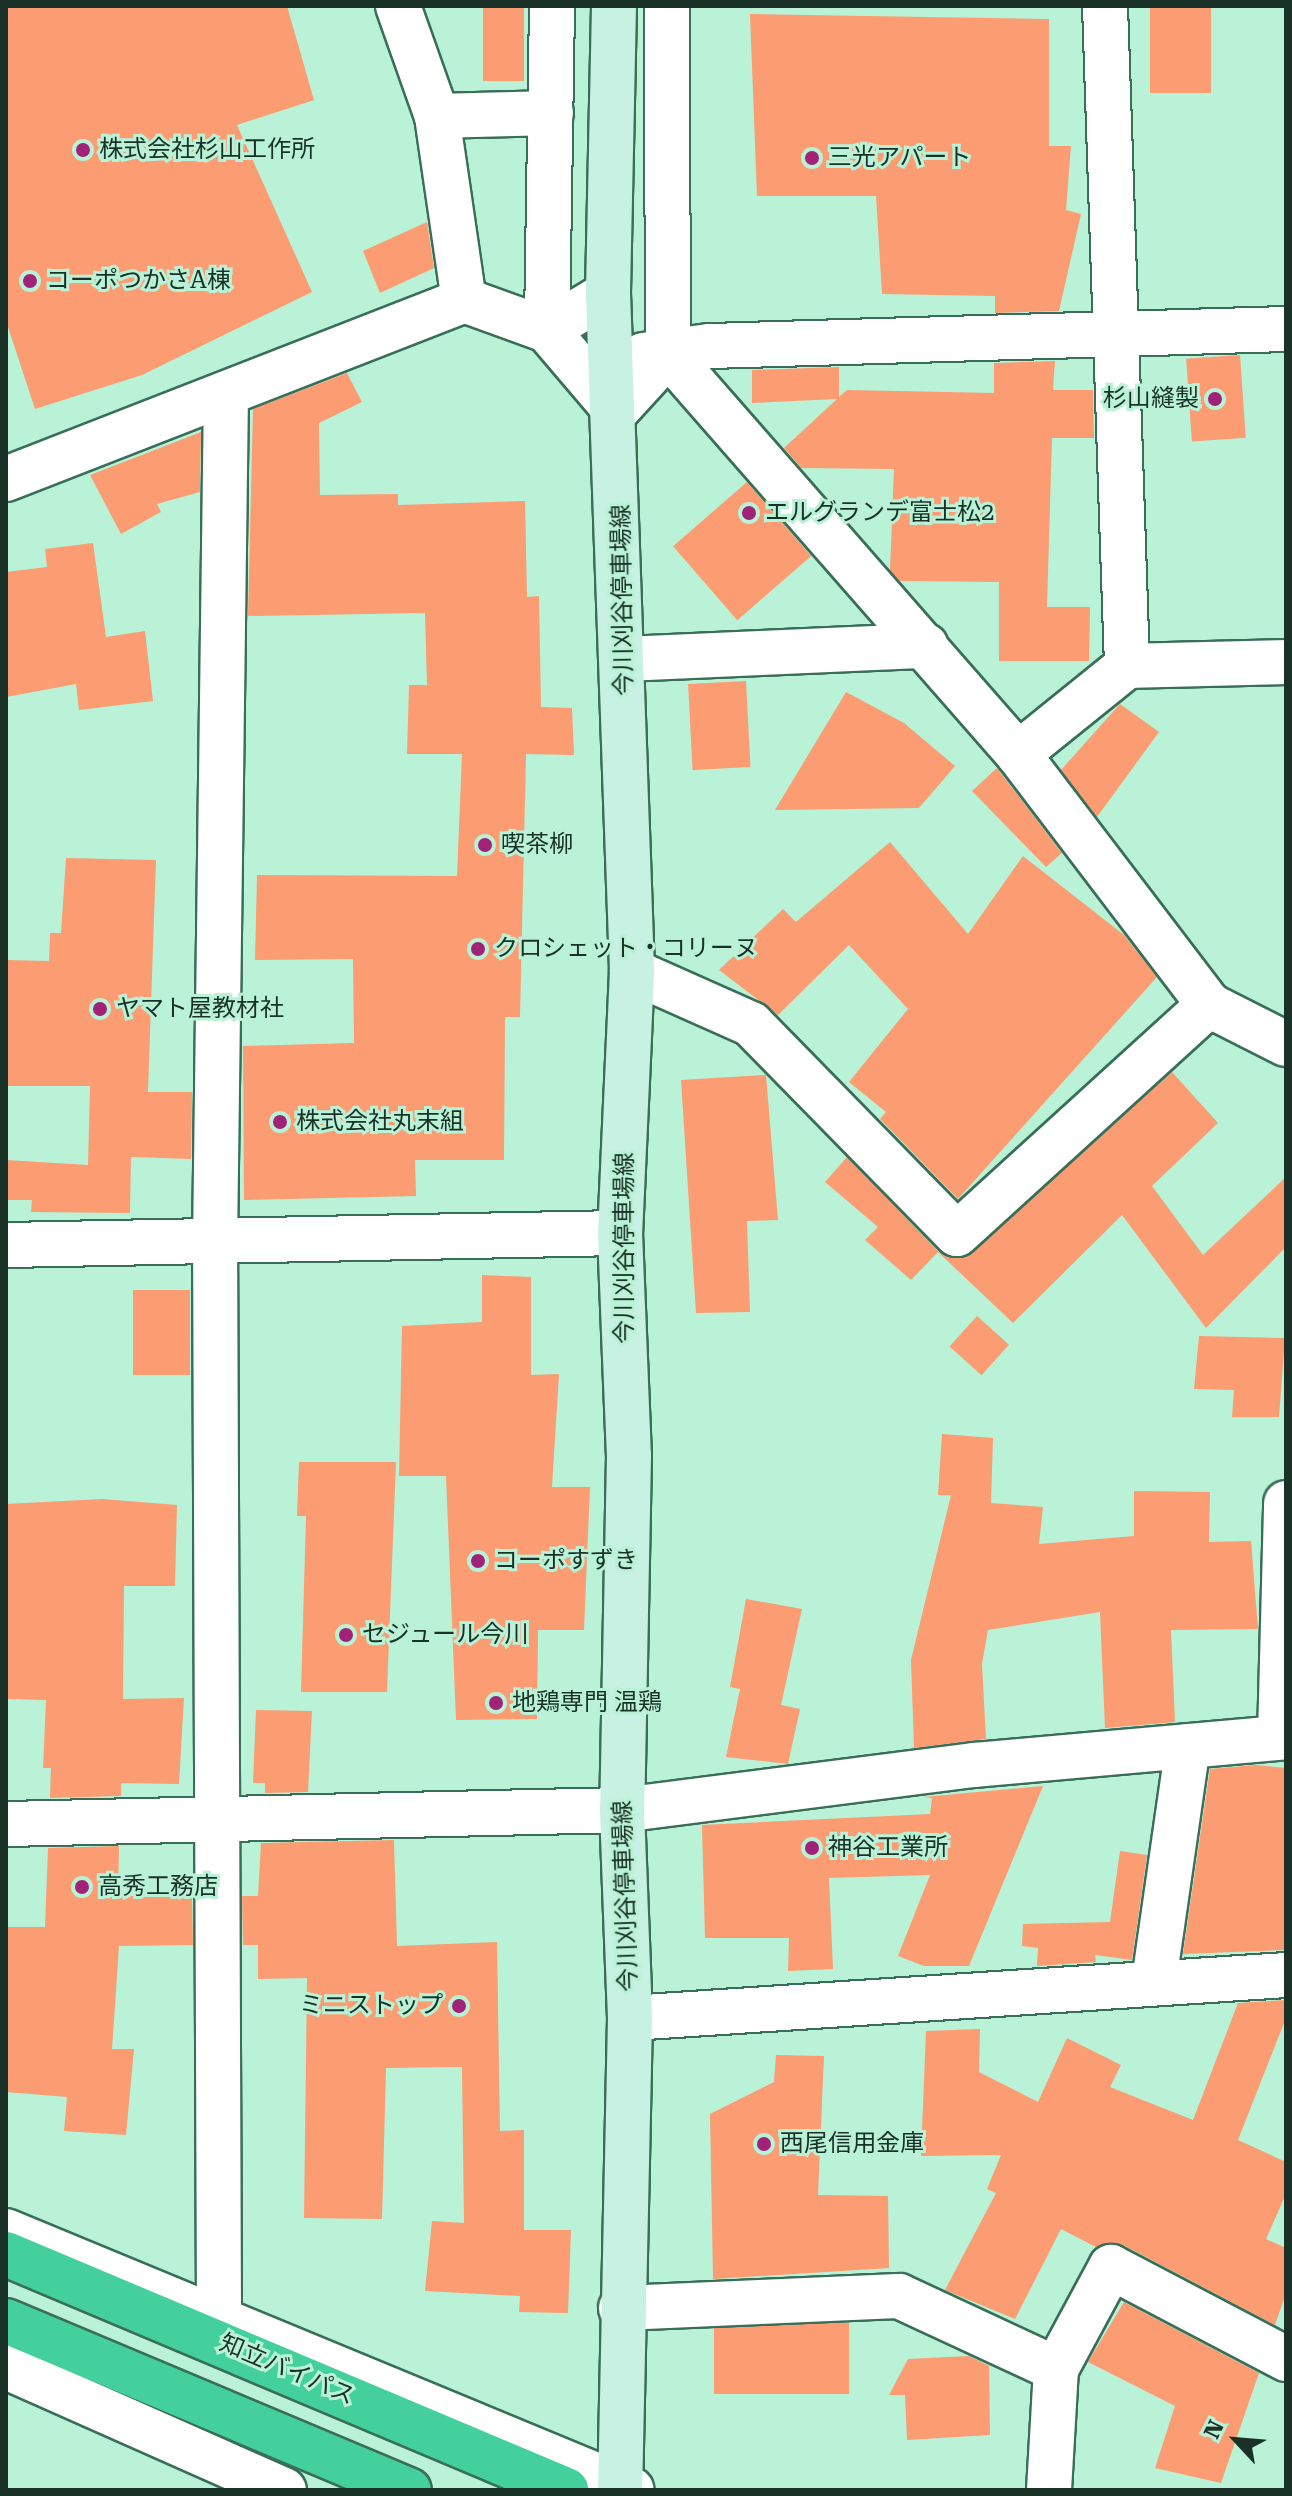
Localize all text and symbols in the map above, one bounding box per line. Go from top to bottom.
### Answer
place label: 株式会社杉山工作所 [99,136,315,164]
marker: 株式会社杉山工作所 [74,141,92,159]
place label: 三光アパート [828,144,972,172]
marker: 三光アパート [803,149,821,167]
place label: コーポつかさA棟 [46,267,231,295]
marker: コーポつかさA棟 [21,272,39,290]
place label: 杉山縫製 [1103,385,1199,413]
marker: 杉山縫製 [1206,390,1224,408]
place label: エルグランデ富士松2 [765,499,994,527]
street label: 今川刈谷停車場線 [607,504,639,696]
marker: エルグランデ富士松2 [740,504,758,522]
place label: 喫茶柳 [501,831,573,859]
marker: 喫茶柳 [476,836,494,854]
place label: クロシェット・コリーヌ [494,935,758,963]
marker: クロシェット・コリーヌ [469,940,487,958]
place label: ヤマト屋教材社 [116,995,284,1023]
marker: ヤマト屋教材社 [91,1000,109,1018]
place label: 株式会社丸末組 [296,1108,464,1136]
marker: 株式会社丸末組 [271,1113,289,1131]
street label: 今川刈谷停車場線 [611,1152,639,1344]
place label: コーポすずき [494,1547,638,1575]
marker: コーポすずき [469,1552,487,1570]
place label: セジュール今川 [362,1621,530,1649]
marker: セジュール今川 [337,1626,355,1644]
place label: 地鶏専門 温鶏 [512,1689,662,1717]
marker: 地鶏専門 温鶏 [487,1694,505,1712]
street label: 今川刈谷停車場線 [608,1800,644,1992]
place label: 神谷工業所 [828,1834,948,1862]
marker: 神谷工業所 [803,1839,821,1857]
place label: 高秀工務店 [98,1873,218,1901]
marker: 高秀工務店 [73,1878,91,1896]
place label: ミニストップ [299,1992,443,2020]
marker: ミニストップ [450,1997,468,2015]
place label: 西尾信用金庫 [780,2130,924,2158]
marker: 西尾信用金庫 [755,2135,773,2153]
street label: 知立バイパス [215,2329,359,2411]
north arrow [1196,2400,1276,2480]
text: N [1199,2416,1229,2442]

